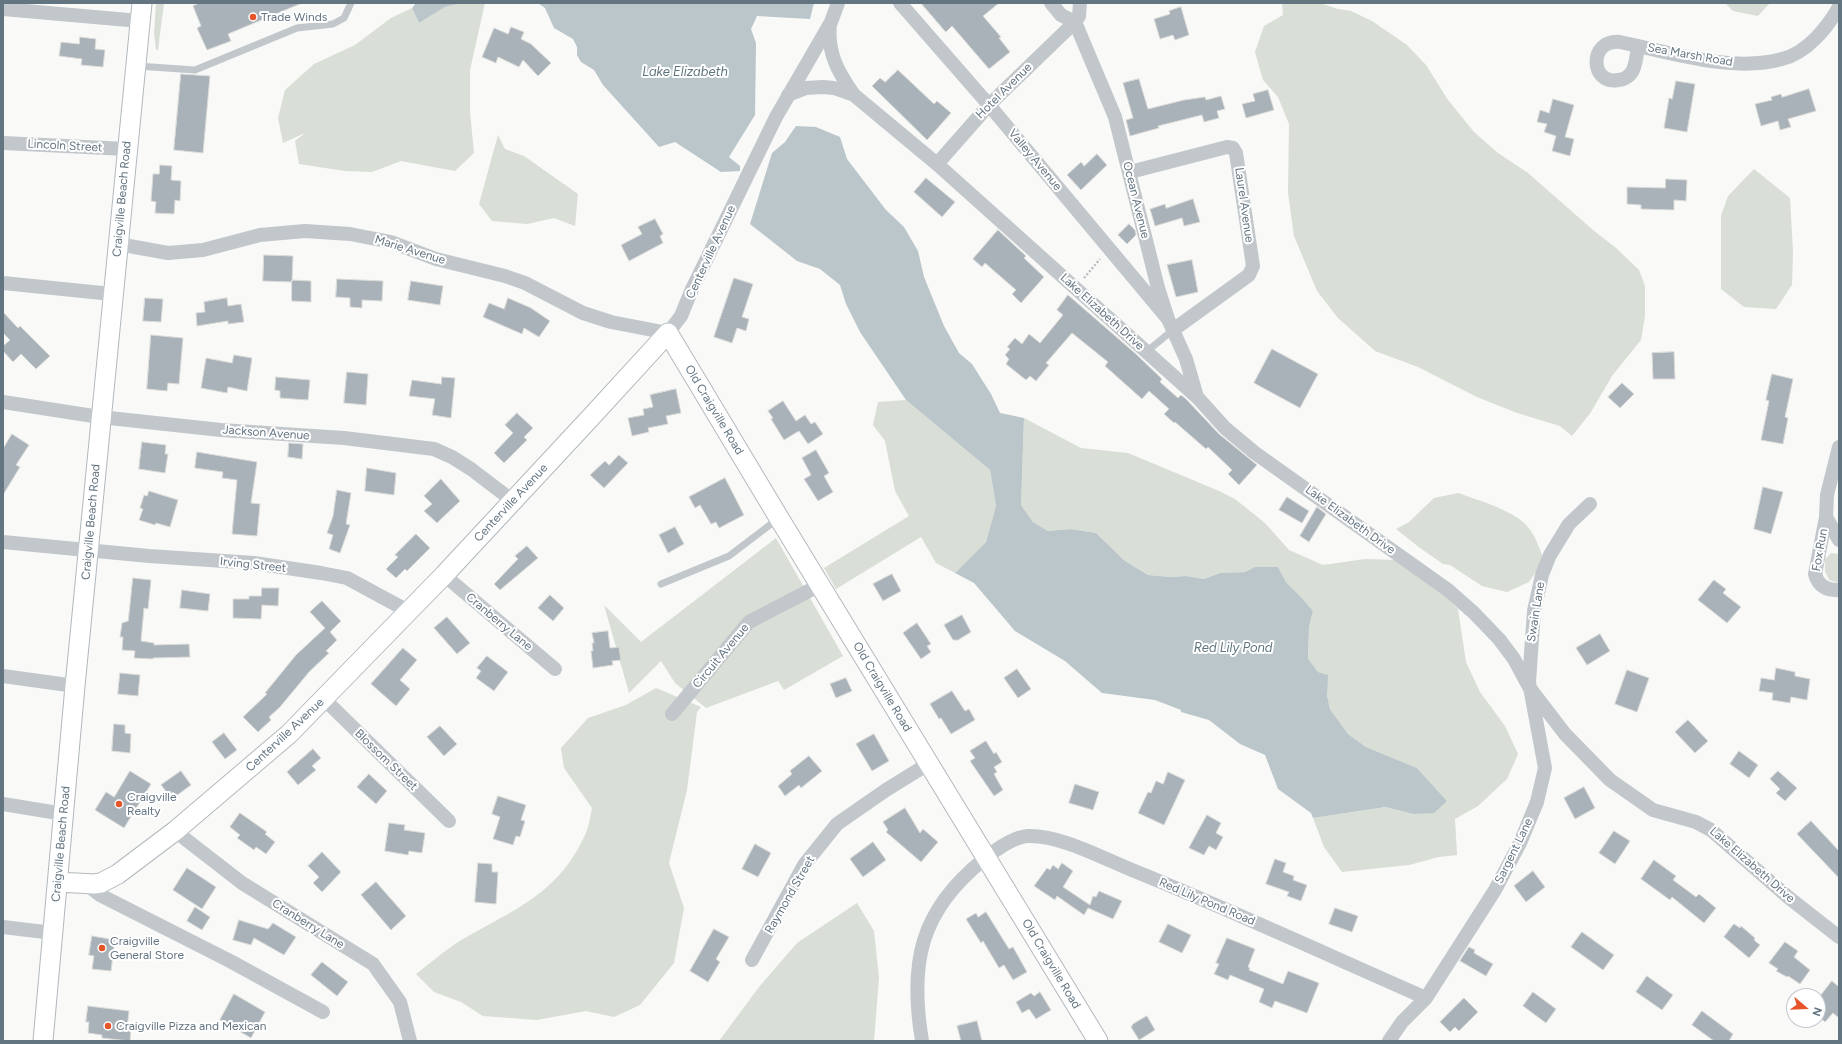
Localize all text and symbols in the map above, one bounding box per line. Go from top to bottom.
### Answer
place label: Trade Winds [261,10,327,24]
marker: Trade Winds [248,12,258,22]
street label: Sea Marsh Road [1646,40,1734,70]
street label: Hotel Avenue [973,60,1035,122]
water label: Lake Elizabeth [642,64,728,80]
street label: Valley Avenue [1005,126,1065,194]
street label: Lincoln Street [27,137,103,155]
street label: Craigville Beach Road [110,140,134,258]
street label: Ocean Avenue [1119,160,1153,240]
street label: Laurel Avenue [1232,166,1256,244]
street label: Centerville Avenue [683,203,739,301]
street label: Marie Avenue [373,232,447,268]
street label: Lake Elizabeth Drive [1057,271,1147,353]
street label: Old Craigville Road [682,363,746,457]
street label: Jackson Avenue [222,423,310,443]
street label: Centerville Avenue [471,461,551,545]
street label: Craigville Beach Road [79,463,103,581]
street label: Lake Elizabeth Drive [1302,483,1398,557]
street label: Fox Run [1809,528,1831,572]
street label: Irving Street [219,554,287,576]
street label: Swain Lane [1524,581,1548,643]
street label: Cranberry Lane [463,590,535,654]
street label: Circuit Avenue [690,621,752,691]
street label: Old Craigville Road [850,640,914,734]
water label: Red Lily Pond [1194,640,1272,656]
street label: Centerville Avenue [243,695,327,775]
street label: Blossom Street [352,726,420,794]
street label: Craigville Beach Road [49,785,73,903]
place label: Craigville Realty [127,790,177,818]
marker: Craigville Realty [114,799,124,809]
street label: Sargent Lane [1492,816,1536,886]
street label: Lake Elizabeth Drive [1707,824,1797,906]
street label: Raymond Street [762,854,818,936]
street label: Red Lily Pond Road [1157,875,1257,929]
street label: Cranberry Lane [269,896,347,952]
street label: Old Craigville Road [1019,917,1083,1011]
place label: Craigville General Store [110,934,184,962]
marker: Craigville General Store [97,943,107,953]
north arrow [1786,988,1826,1028]
text: N [1809,1006,1824,1018]
place label: Craigville Pizza and Mexican [116,1019,266,1033]
marker: Craigville Pizza and Mexican [103,1021,113,1031]

